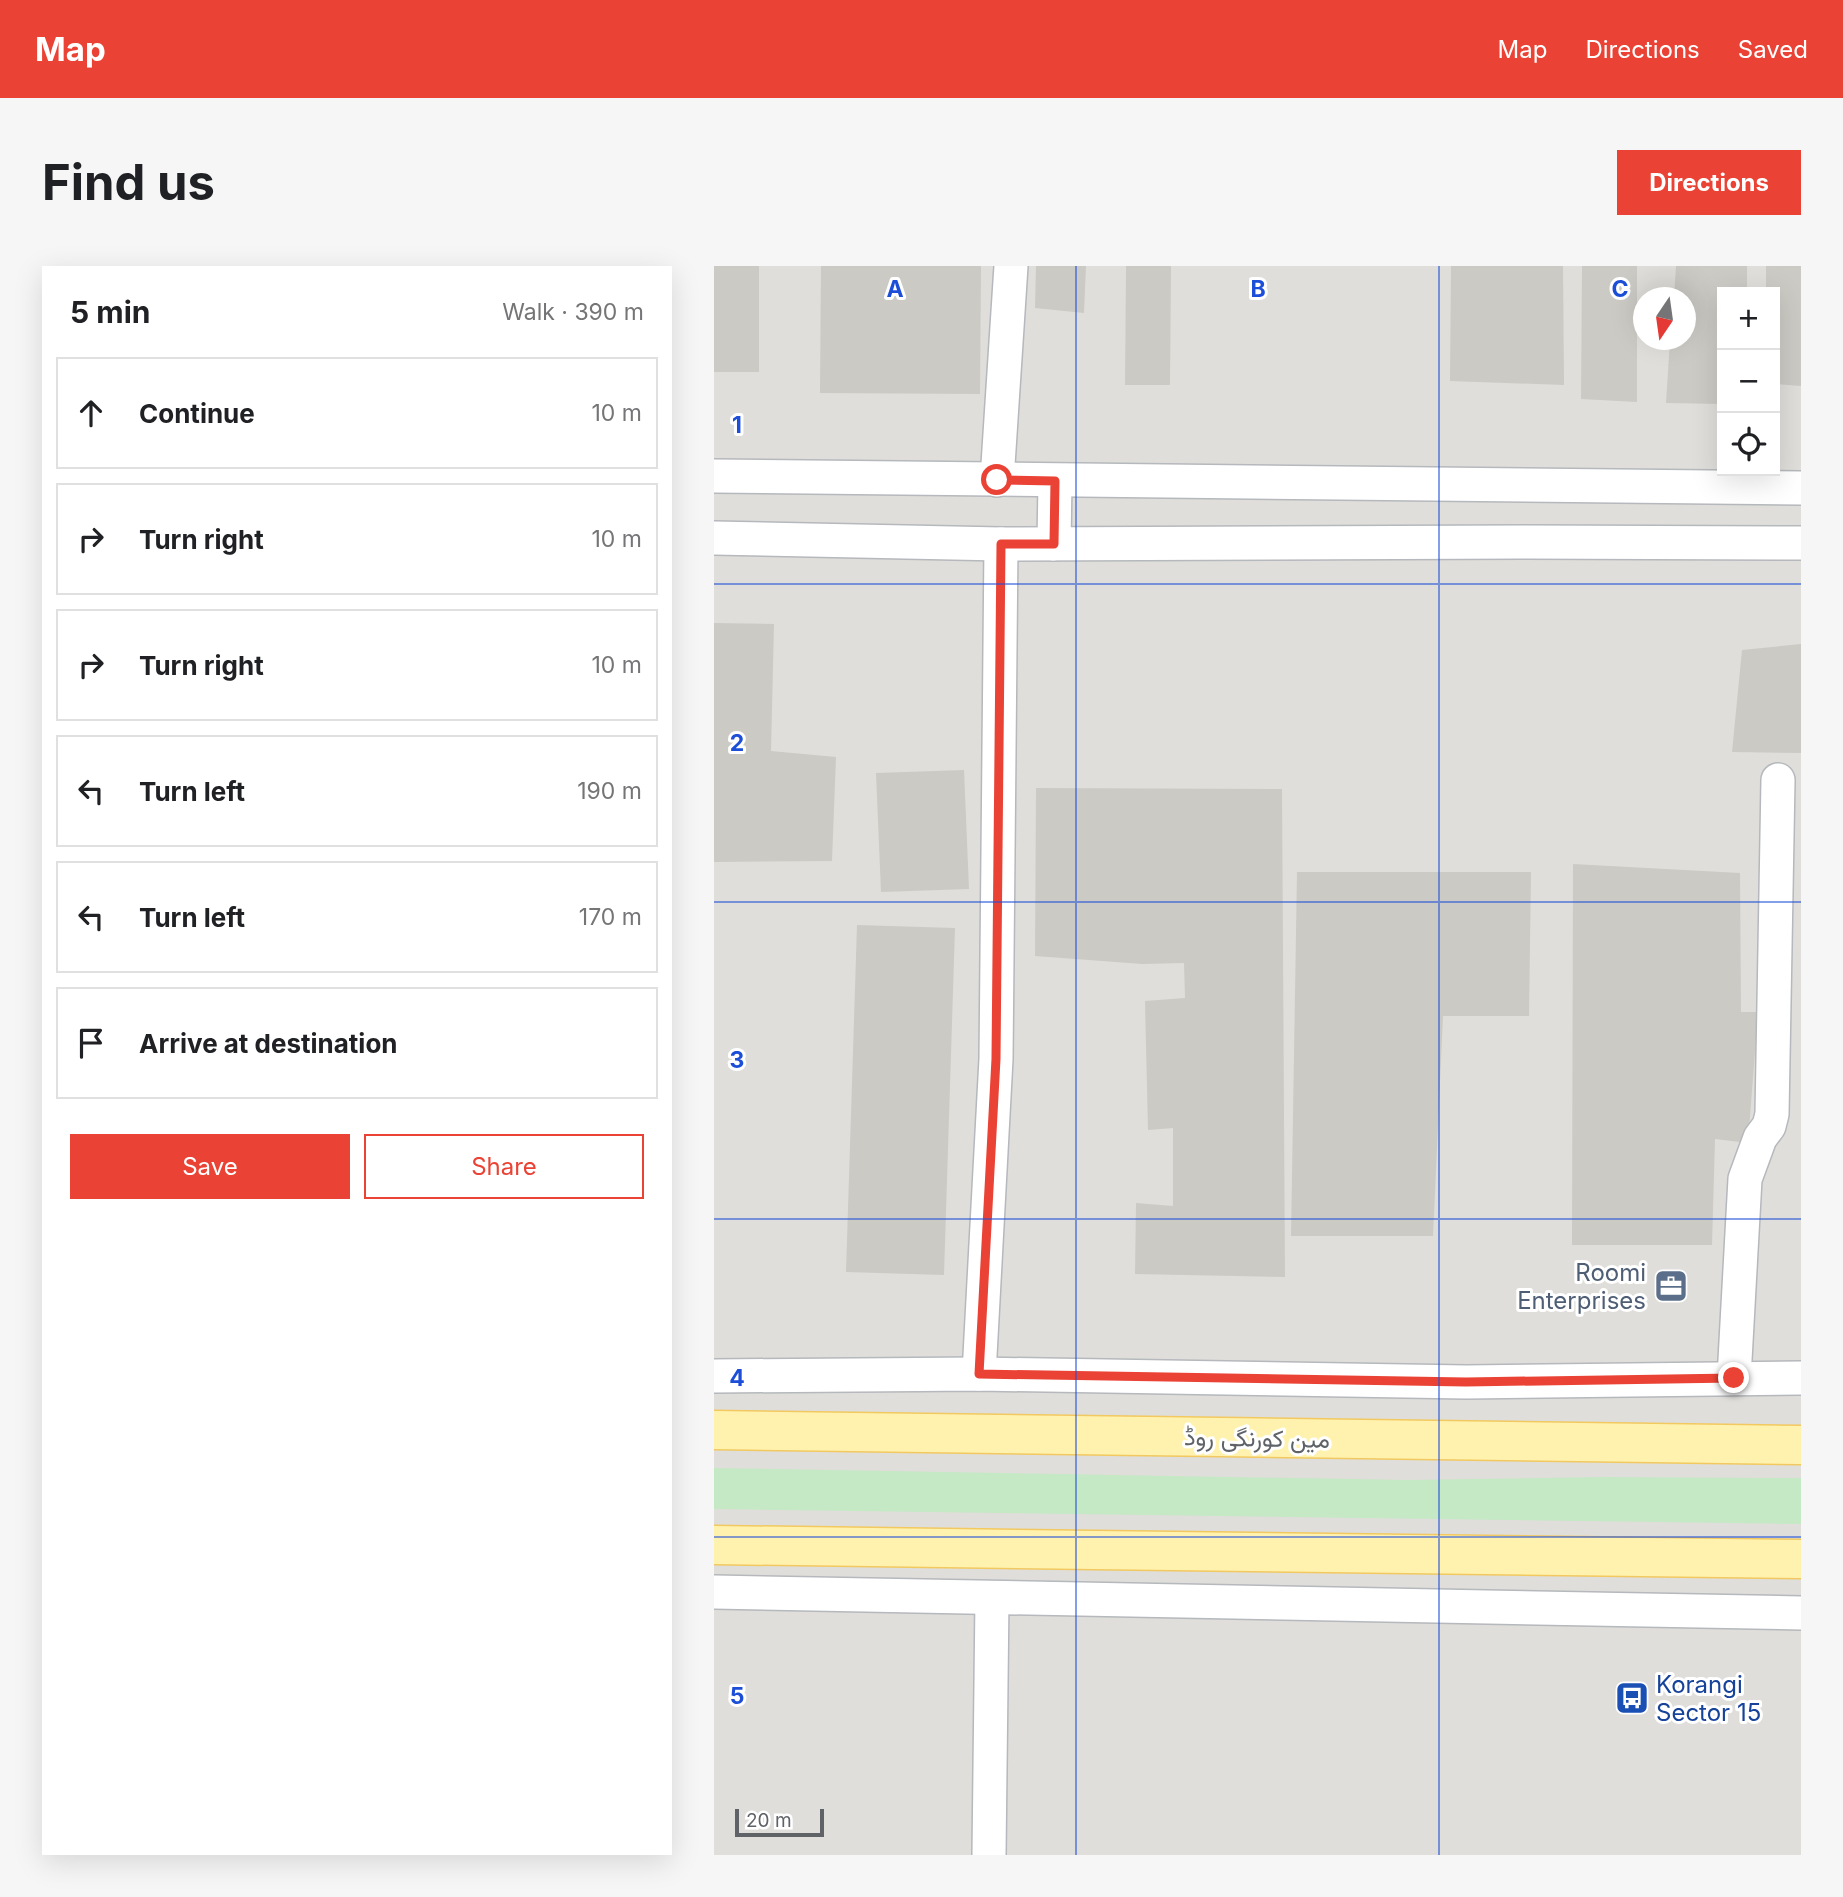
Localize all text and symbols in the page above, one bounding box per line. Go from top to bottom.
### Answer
text: Map [35,29,106,69]
text: Map [1498,35,1547,64]
text: Directions [1585,35,1700,64]
text: Saved [1738,35,1808,64]
button: Directions [1617,150,1801,215]
text: Find us [42,153,215,212]
text: A [886,275,904,303]
text: B [1250,275,1266,303]
text: C [1611,275,1629,303]
north arrow [1633,287,1696,350]
map controls [1717,287,1780,476]
button: + [1717,287,1780,350]
text: 5 min [70,294,150,330]
text: Walk · 390 m [502,298,644,326]
button: − [1717,350,1780,413]
icon: ahead [72,394,110,432]
text: Continue [139,398,255,429]
text: 10 m [592,399,642,427]
text: 1 [732,411,742,439]
button: locate [1717,413,1780,476]
route start [981,464,1012,495]
icon: right [72,520,110,558]
text: Turn right [139,524,264,555]
text: 10 m [592,525,642,553]
icon: right [72,646,110,684]
text: Turn right [139,650,264,681]
text: 10 m [592,651,642,679]
text: 2 [730,729,744,757]
icon: left [72,772,110,810]
text: Turn left [139,776,245,807]
text: 190 m [577,777,642,805]
icon: left [72,898,110,936]
text: Turn left [139,902,245,933]
text: 170 m [579,903,642,931]
icon: arrive [72,1024,110,1062]
text: Arrive at destination [139,1028,398,1059]
text: 3 [730,1046,744,1074]
button: Save [70,1134,350,1199]
button: Share [364,1134,644,1199]
place label: Roomi Enterprises [1517,1258,1646,1315]
office icon: Roomi Enterprises [1652,1267,1690,1305]
route end [1718,1362,1749,1393]
text: 4 [729,1364,745,1392]
street label: مین کورنگی روڈ [1184,1422,1330,1455]
place label: Korangi Sector 15 [1656,1670,1761,1727]
bus stop icon: Korangi Sector 15 [1613,1679,1651,1717]
text: 5 [730,1682,744,1710]
scale bar [735,1806,824,1838]
text: 20 m [746,1809,792,1832]

